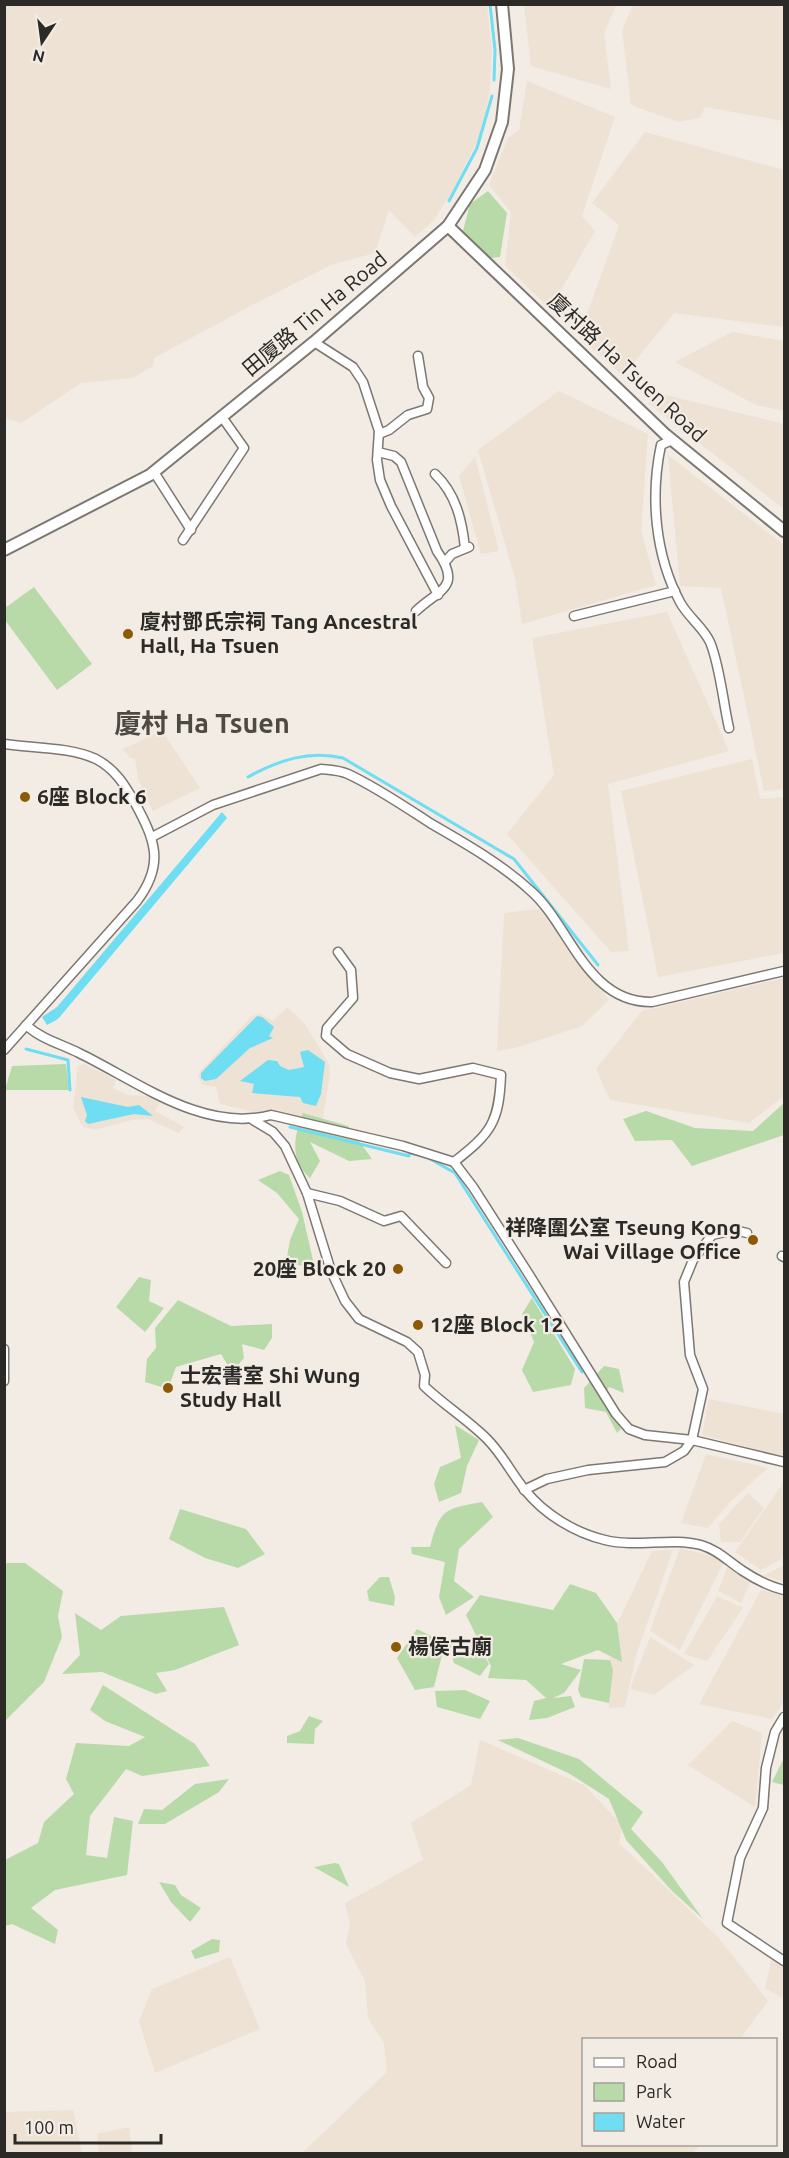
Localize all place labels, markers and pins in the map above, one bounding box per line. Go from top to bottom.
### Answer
place label: 廈村鄧氏宗祠 Tang Ancestral Hall, Ha Tsuen [140,609,417,657]
marker: 廈村鄧氏宗祠 Tang Ancestral Hall, Ha Tsuen [121,627,135,641]
place label: 6座 Block 6 [37,784,147,808]
marker: 6座 Block 6 [18,790,32,804]
place label: 祥降圍公室 Tseung Kong Wai Village Office [505,1215,741,1263]
marker: 祥降圍公室 Tseung Kong Wai Village Office [746,1233,760,1247]
place label: 20座 Block 20 [253,1256,386,1280]
marker: 20座 Block 20 [391,1262,405,1276]
place label: 12座 Block 12 [430,1312,563,1336]
marker: 12座 Block 12 [411,1318,425,1332]
place label: 士宏書室 Shi Wung Study Hall [180,1363,360,1411]
marker: 士宏書室 Shi Wung Study Hall [161,1381,175,1395]
place label: 楊侯古廟 [408,1634,492,1658]
marker: 楊侯古廟 [389,1640,403,1654]

